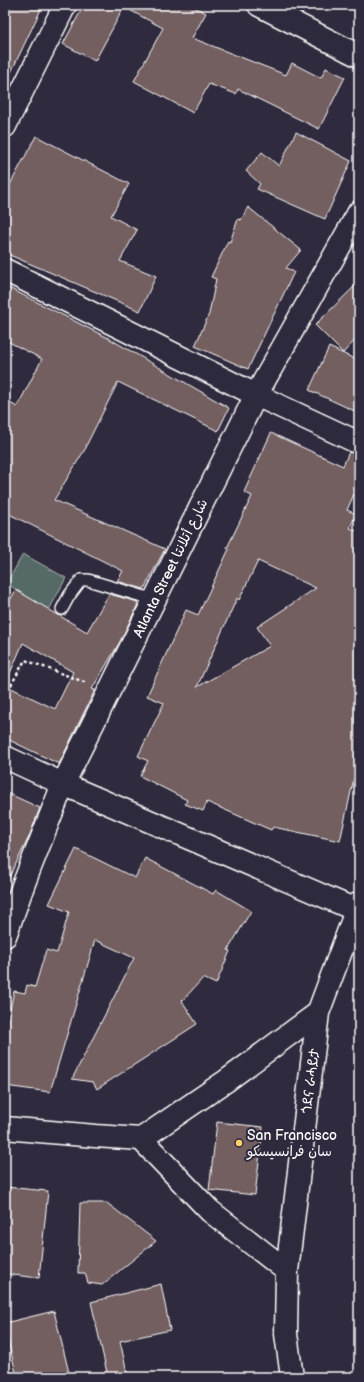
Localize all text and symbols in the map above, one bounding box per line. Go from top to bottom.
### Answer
street label: Atlanta Street شارع أتلانتا [129,496,212,641]
street label: ጎደና ራሓይታ [298,1047,323,1114]
place label: San Francisco سان فرانسيسكو [246,1127,337,1160]
marker: San Francisco سان فرانسيسكو [234,1138,244,1148]

